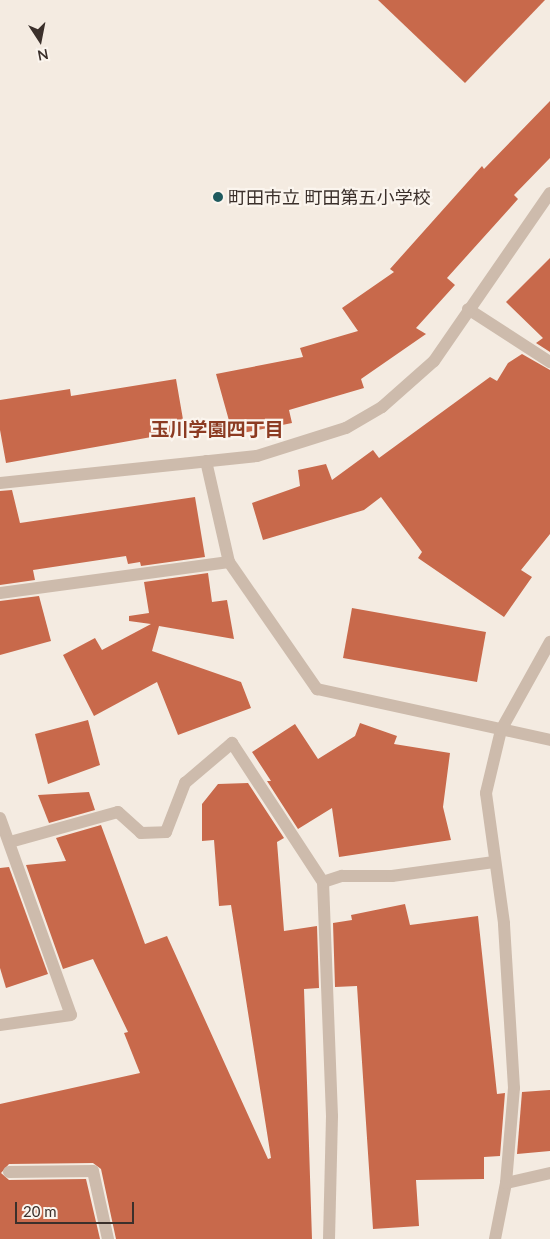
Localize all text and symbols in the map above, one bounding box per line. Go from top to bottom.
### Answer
north arrow [15,15,65,65]
text: N [36,46,50,65]
place label: 町田市立 町田第五小学校 [228,186,431,208]
marker: 町田市立 町田第五小学校 [212,191,224,203]
district label: 玉川学園四丁目 [151,418,283,440]
scale bar [18,1192,136,1224]
text: 20 m [23,1202,57,1220]

